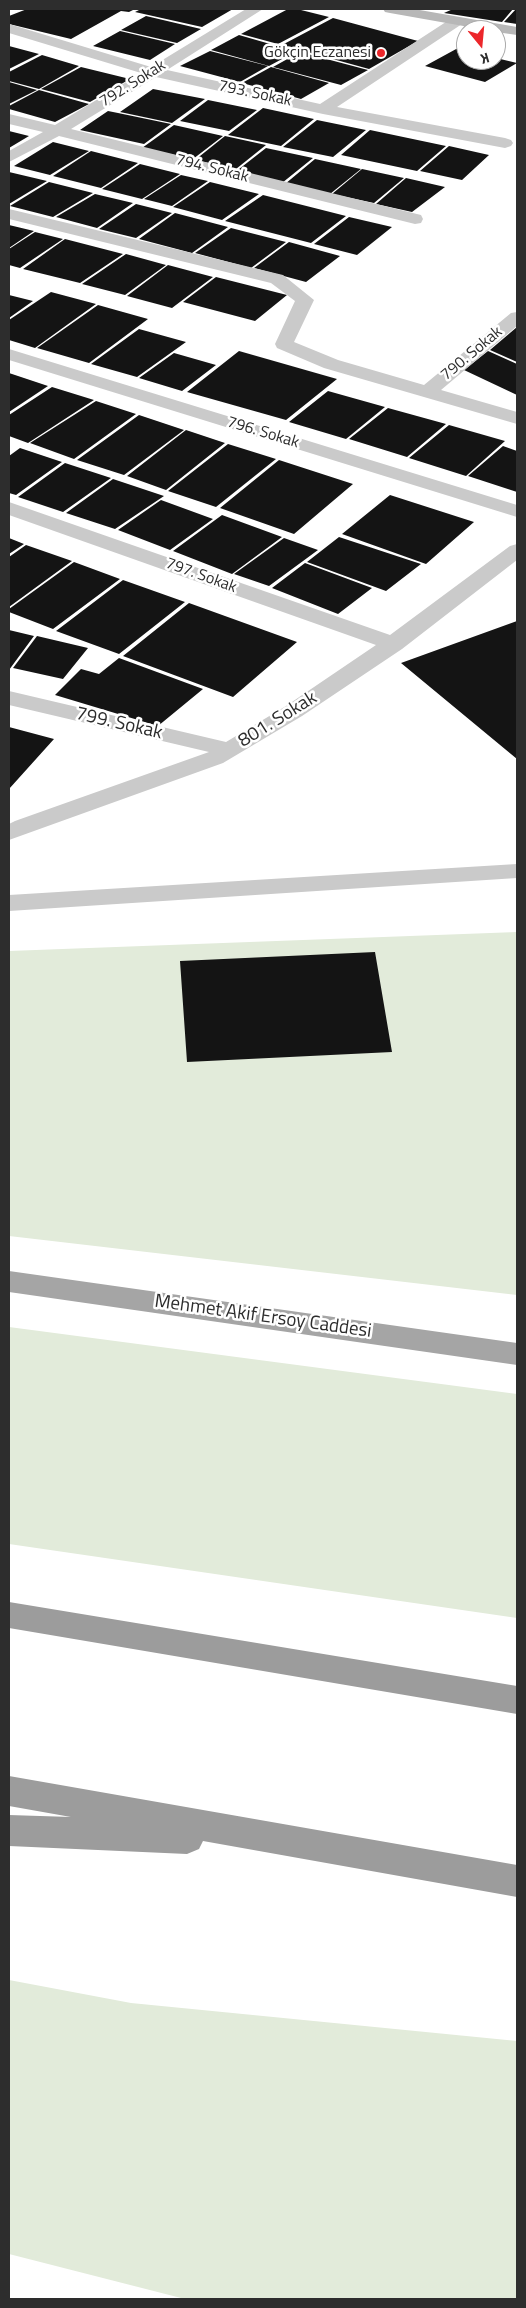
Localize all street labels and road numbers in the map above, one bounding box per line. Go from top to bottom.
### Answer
street label: 792. Sokak [96,56,170,112]
street label: 793. Sokak [217,77,293,111]
street label: 794. Sokak [174,151,250,187]
street label: 790. Sokak [437,323,507,385]
street label: 796. Sokak [225,413,301,453]
street label: 797. Sokak [163,554,239,598]
street label: 801. Sokak [235,687,321,753]
street label: 799. Sokak [73,703,165,745]
street label: Mehmet Akif Ersoy Caddesi [153,1290,373,1344]

